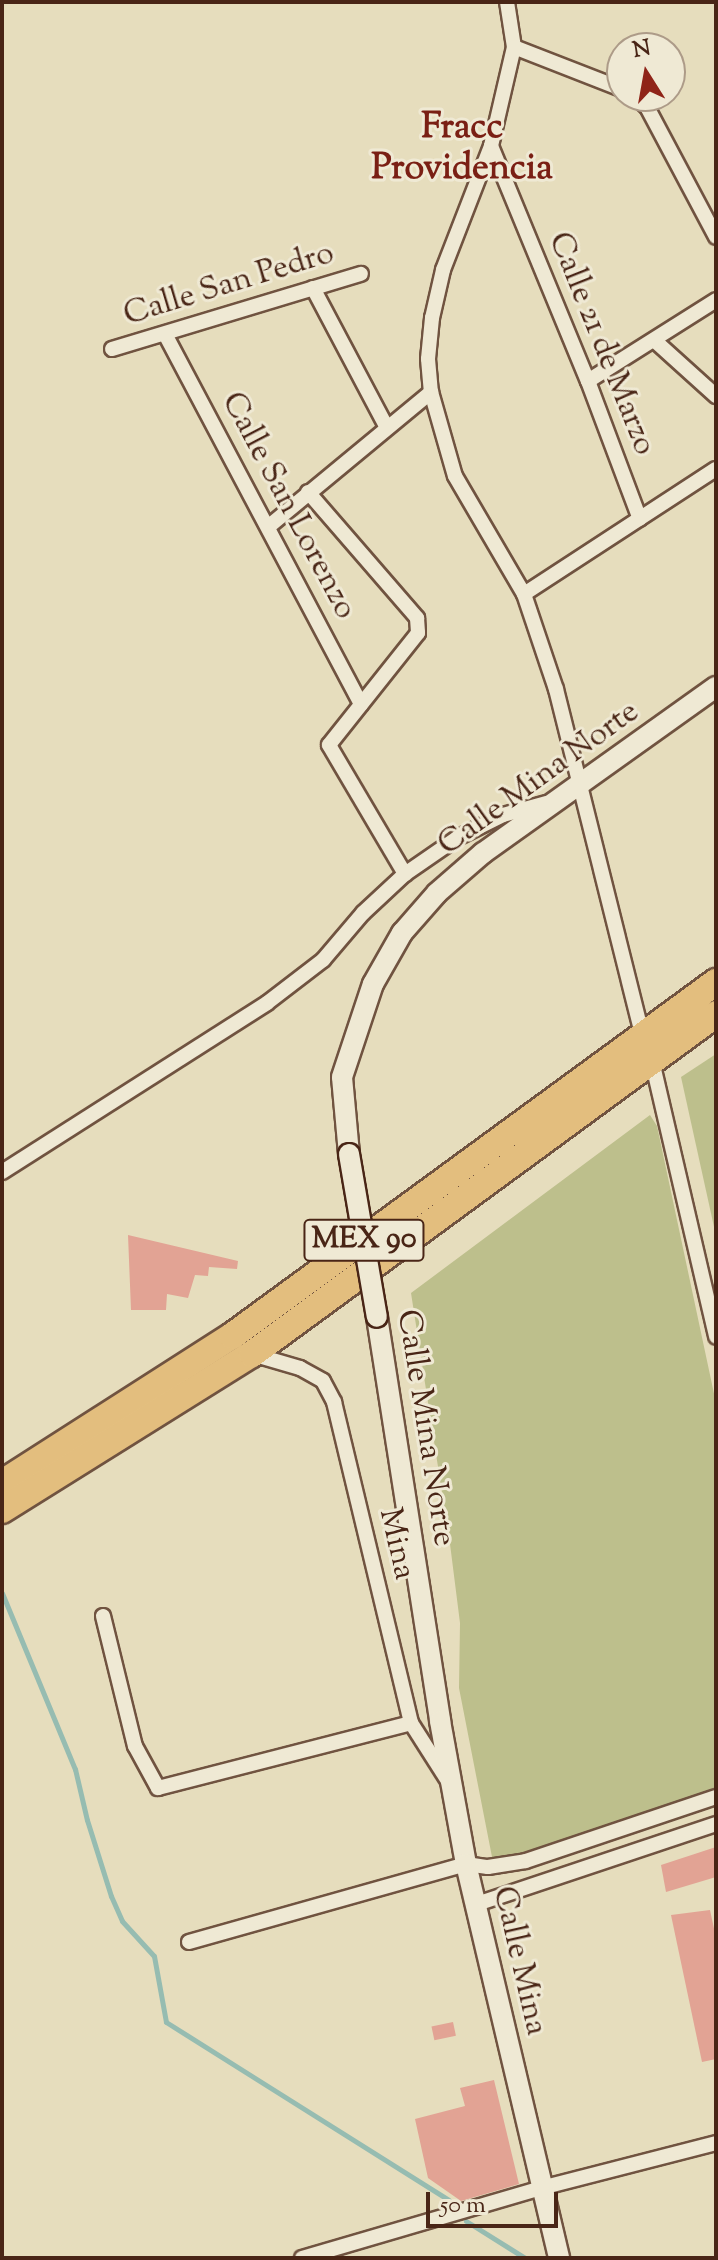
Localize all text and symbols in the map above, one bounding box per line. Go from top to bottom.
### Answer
north arrow [606,32,686,112]
text: N [630,33,653,68]
district label: Fracc Providencia [371,106,553,191]
street label: Calle 21 de Marzo [539,227,663,461]
street label: Calle San Pedro [119,235,339,335]
street label: Calle San Lorenzo [212,386,364,626]
street label: Calle Mina Norte [431,693,647,865]
road number: MEX 90 [302,1214,426,1266]
street label: Calle Mina Norte [387,1307,463,1549]
street label: Mina [369,1505,423,1583]
street label: Calle Mina [483,1883,555,2039]
scale bar [430,2176,562,2226]
text: 50 m [440,2189,486,2223]

